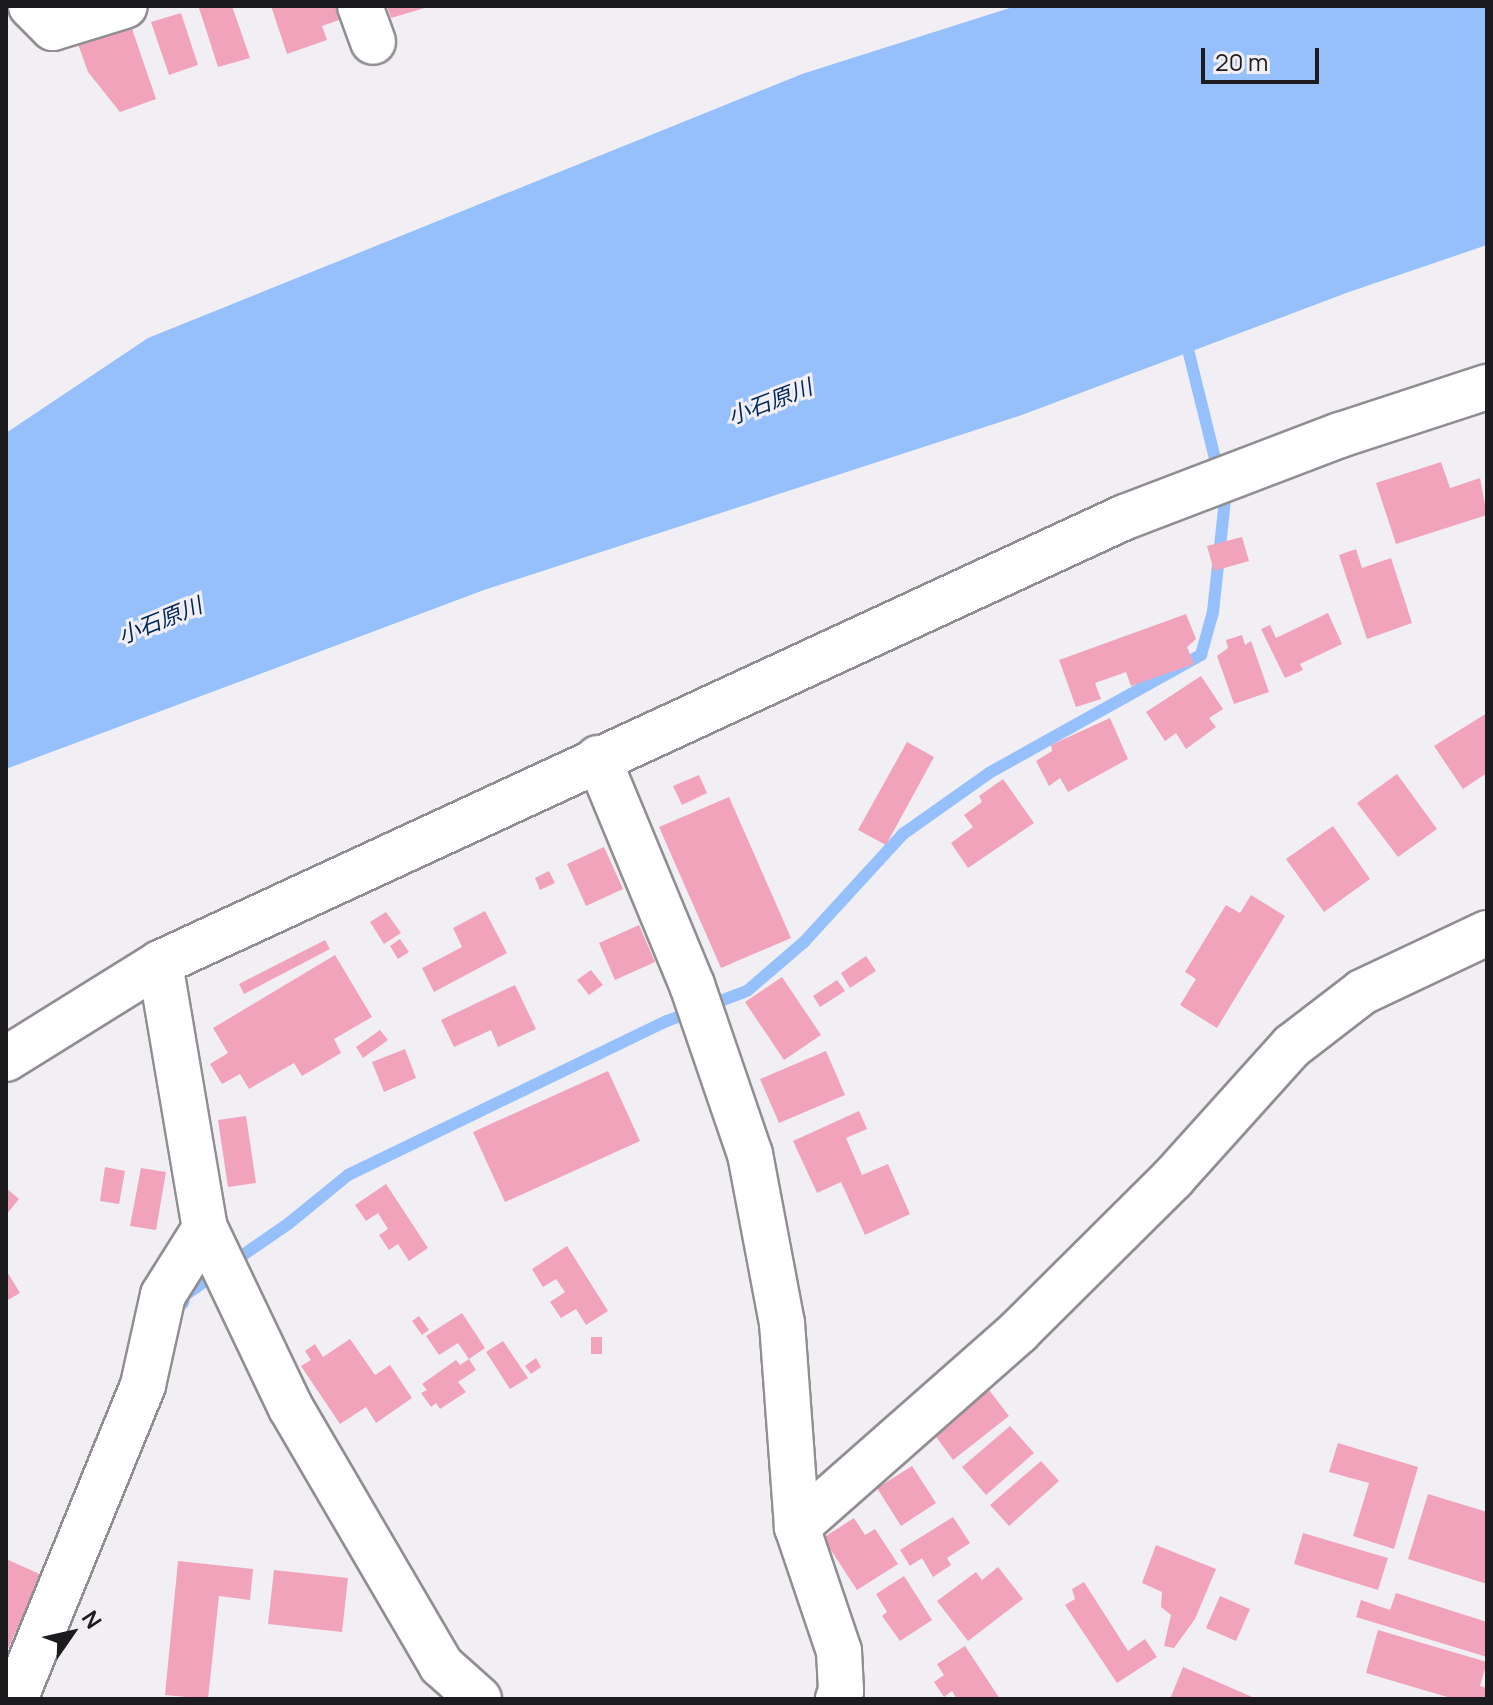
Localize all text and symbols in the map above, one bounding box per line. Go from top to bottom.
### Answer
scale bar [1205,32,1323,82]
text: 20 m [1215,45,1268,78]
water label: 小石原川 [724,374,816,430]
water label: 小石原川 [114,592,206,650]
north arrow [32,1593,112,1673]
text: N [75,1605,109,1635]

